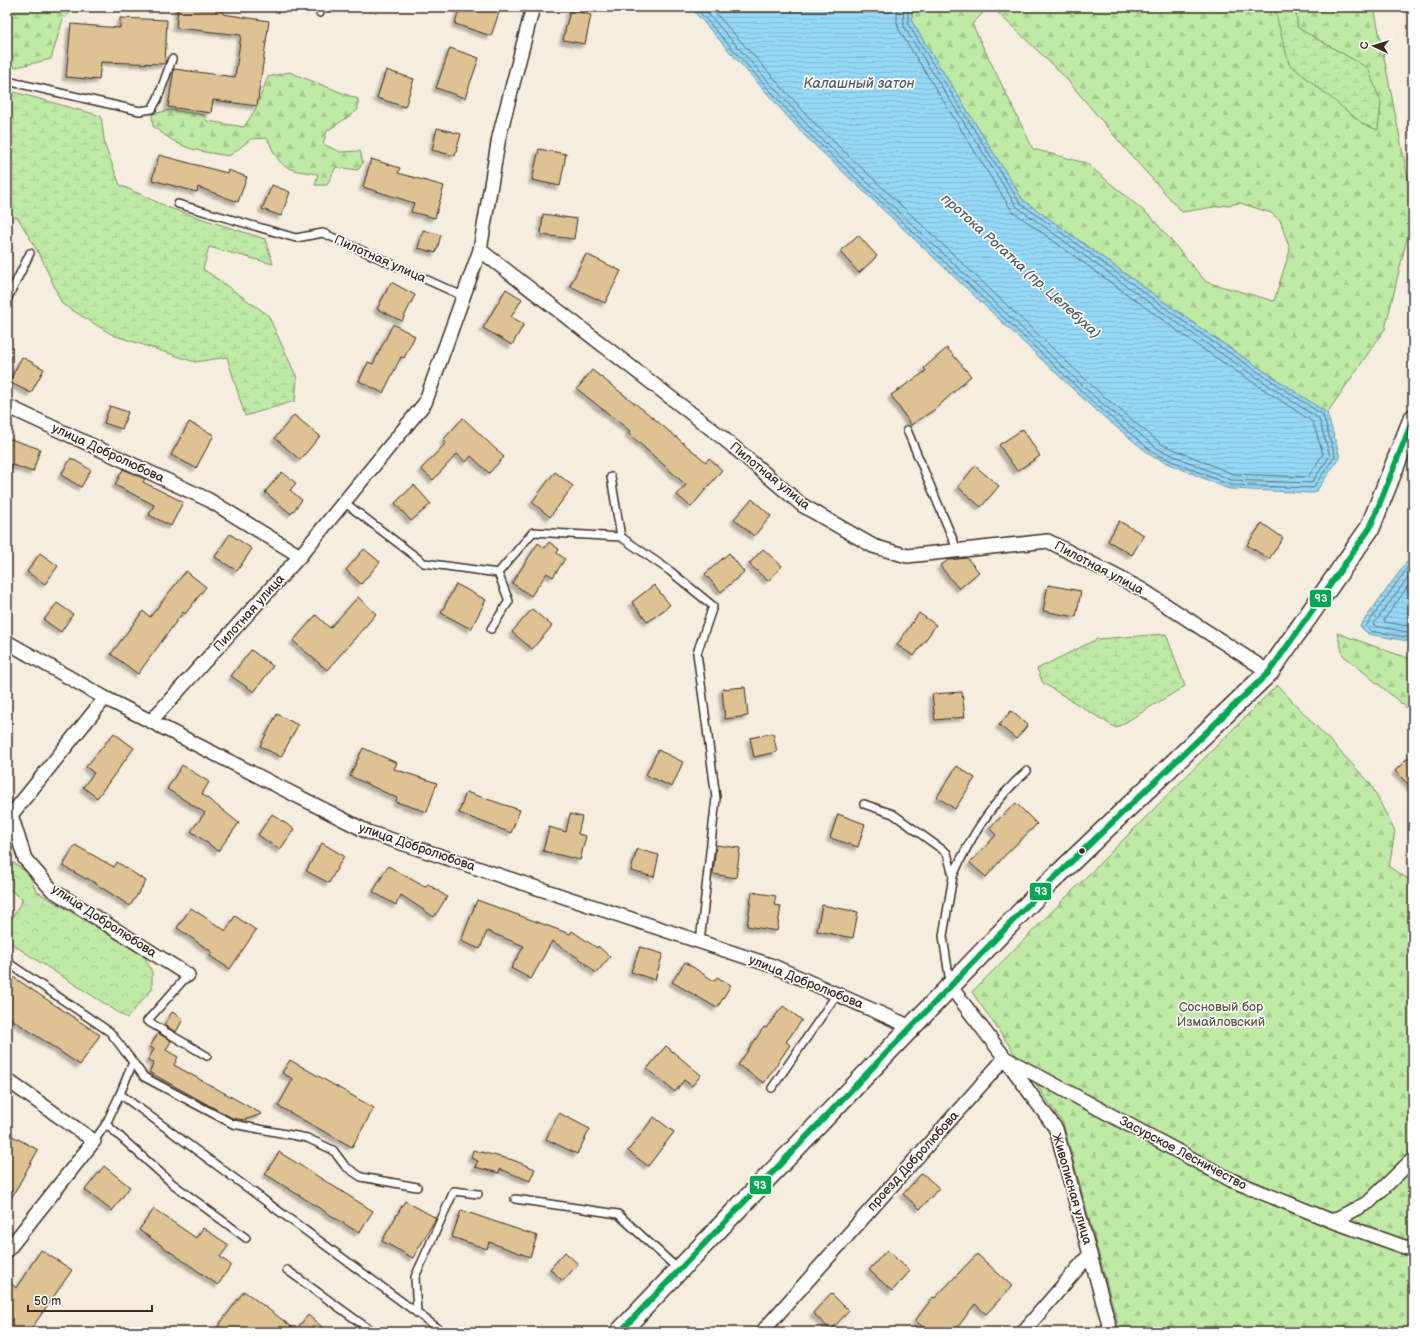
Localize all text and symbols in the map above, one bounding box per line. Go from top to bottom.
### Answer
north arrow [1354,26,1394,66]
text: С [1358,41,1371,50]
water label: Калашный затон [804,75,915,92]
water label: протока Рогатка (пр. Целебуха) [938,190,1105,343]
street label: Пилотная улица [332,232,429,287]
street label: улица Добролюбова [49,420,167,486]
street label: Пилотная улица [727,439,814,513]
street label: Пилотная улица [1052,538,1147,598]
street label: Пилотная улица [210,571,288,655]
line badge: 93 [1309,589,1332,608]
text: 93 [1315,592,1328,605]
street label: улица Добролюбова [357,820,478,875]
unlabelled marker [1077,846,1087,856]
street label: улица Добролюбова [48,881,160,961]
line badge: 93 [1029,882,1052,901]
text: 93 [1035,885,1048,898]
street label: улица Добролюбова [746,952,866,1012]
park label: Сосновый бор Измайловский [1177,999,1265,1030]
street label: проезд Добролюбова [864,1107,962,1214]
street label: Засурское Лесничество [1117,1113,1250,1194]
street label: Живописная улица [1048,1131,1096,1247]
line badge: 93 [749,1175,772,1195]
text: 93 [754,1179,767,1192]
scale bar [28,1287,152,1313]
text: 50 m [34,1294,61,1309]

